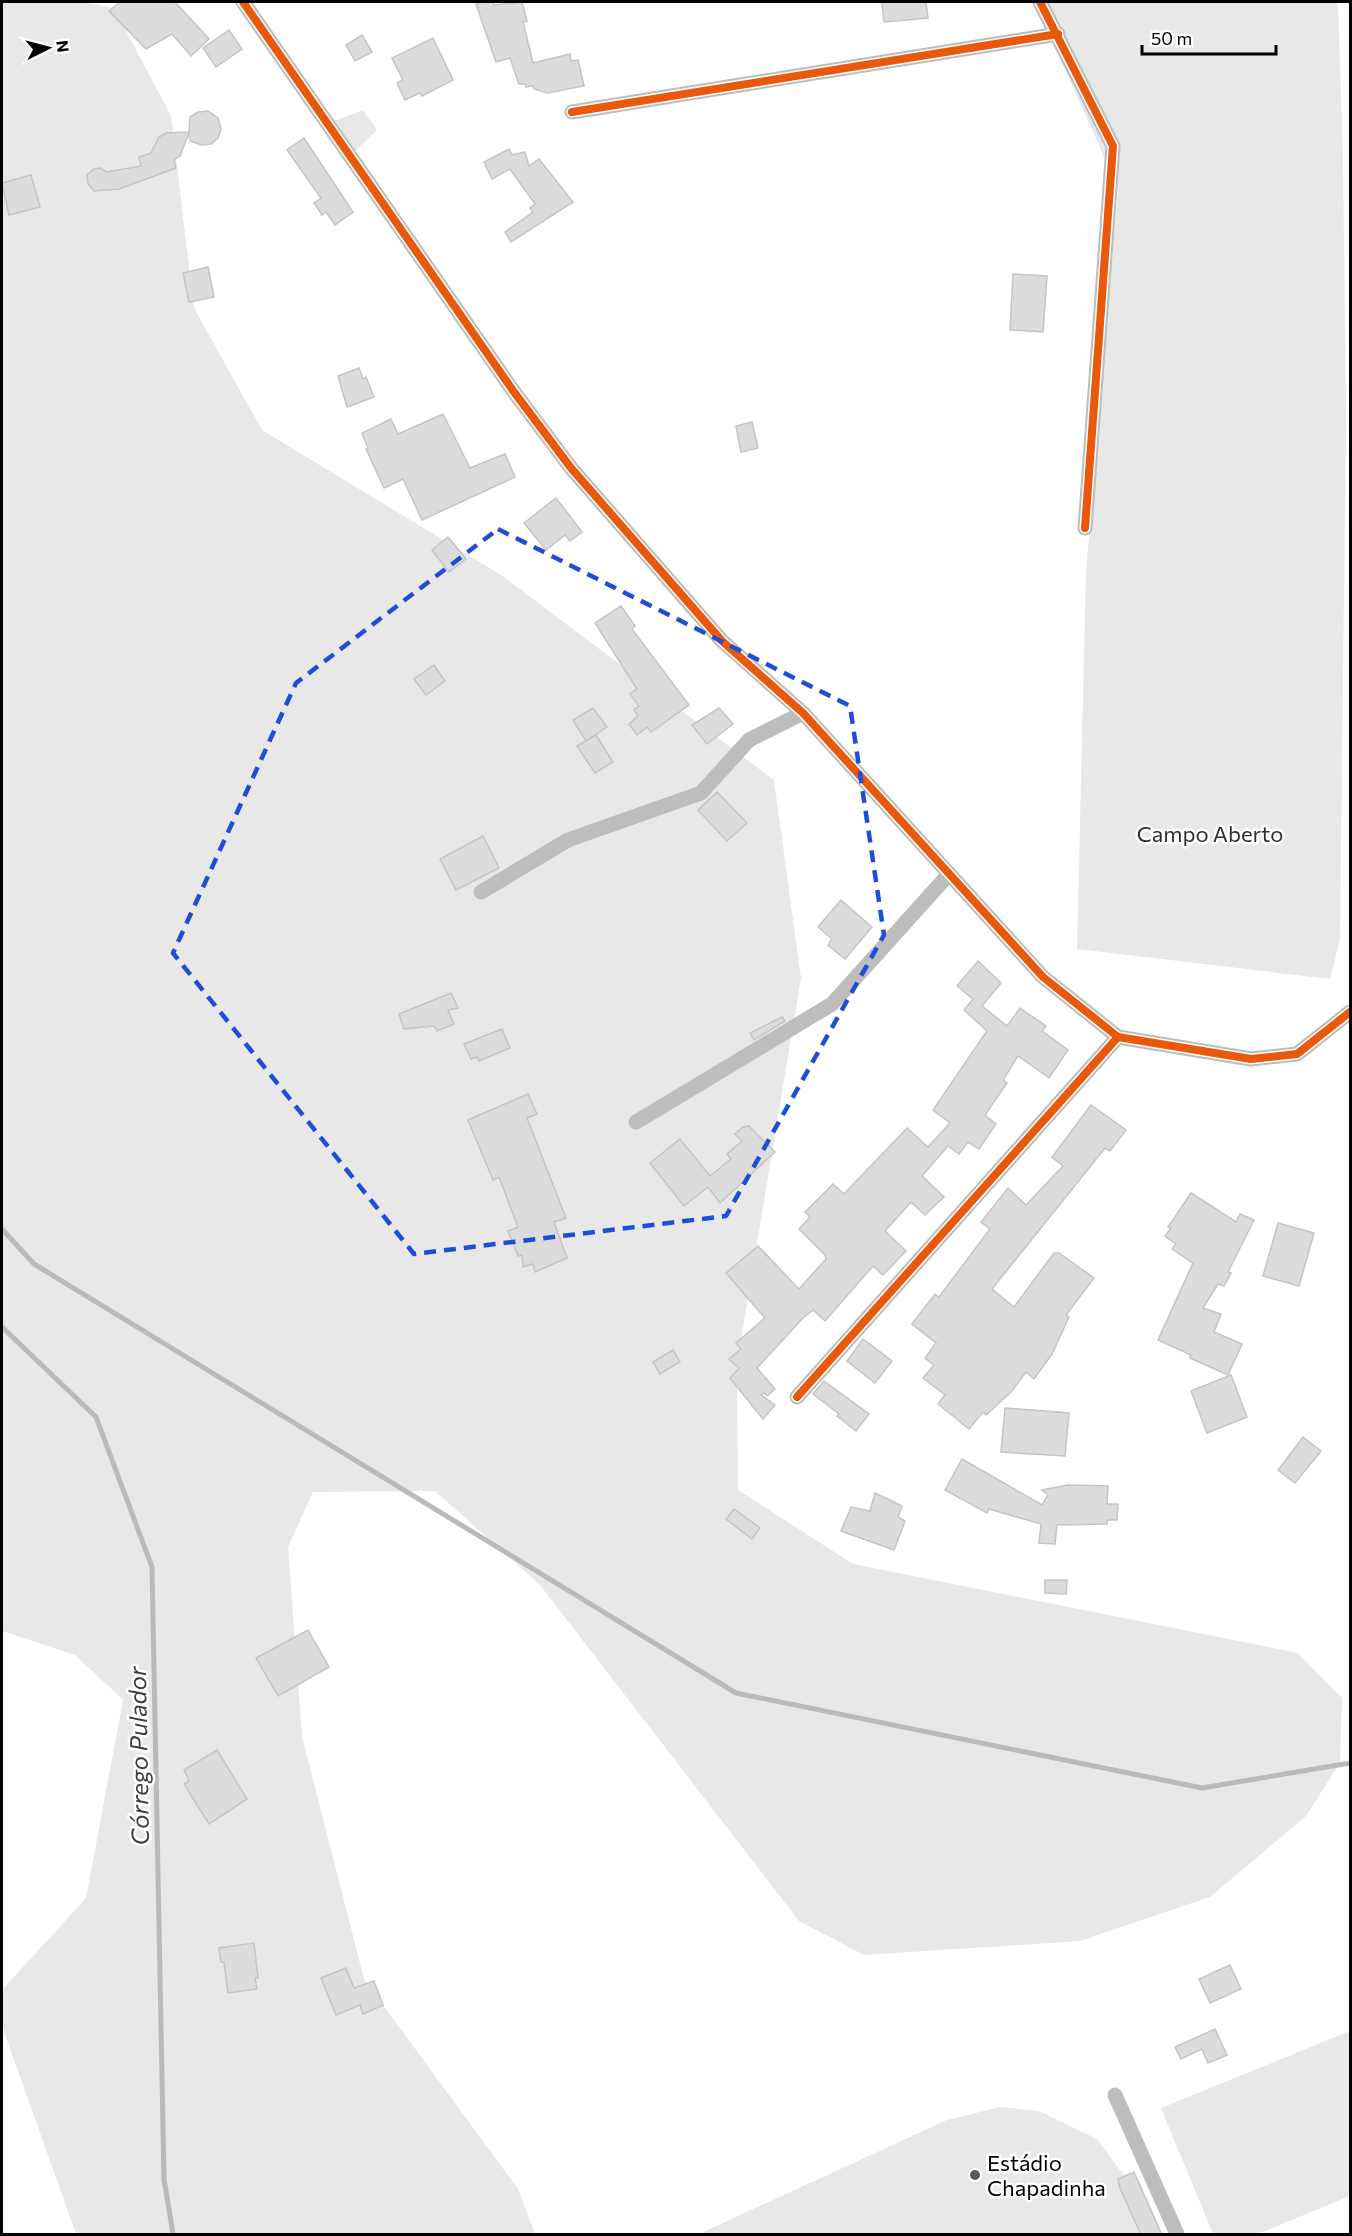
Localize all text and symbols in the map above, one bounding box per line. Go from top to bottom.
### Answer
north arrow [18,18,78,78]
scale bar [1142,18,1276,56]
text: 50 m [1151,27,1192,49]
text: N [53,39,73,53]
park label: Campo Aberto [1137,820,1283,847]
water label: Córrego Pulador [122,1665,154,1846]
place label: Estádio Chapadinha [987,2149,1106,2201]
marker: Estádio Chapadinha [968,2168,982,2182]

